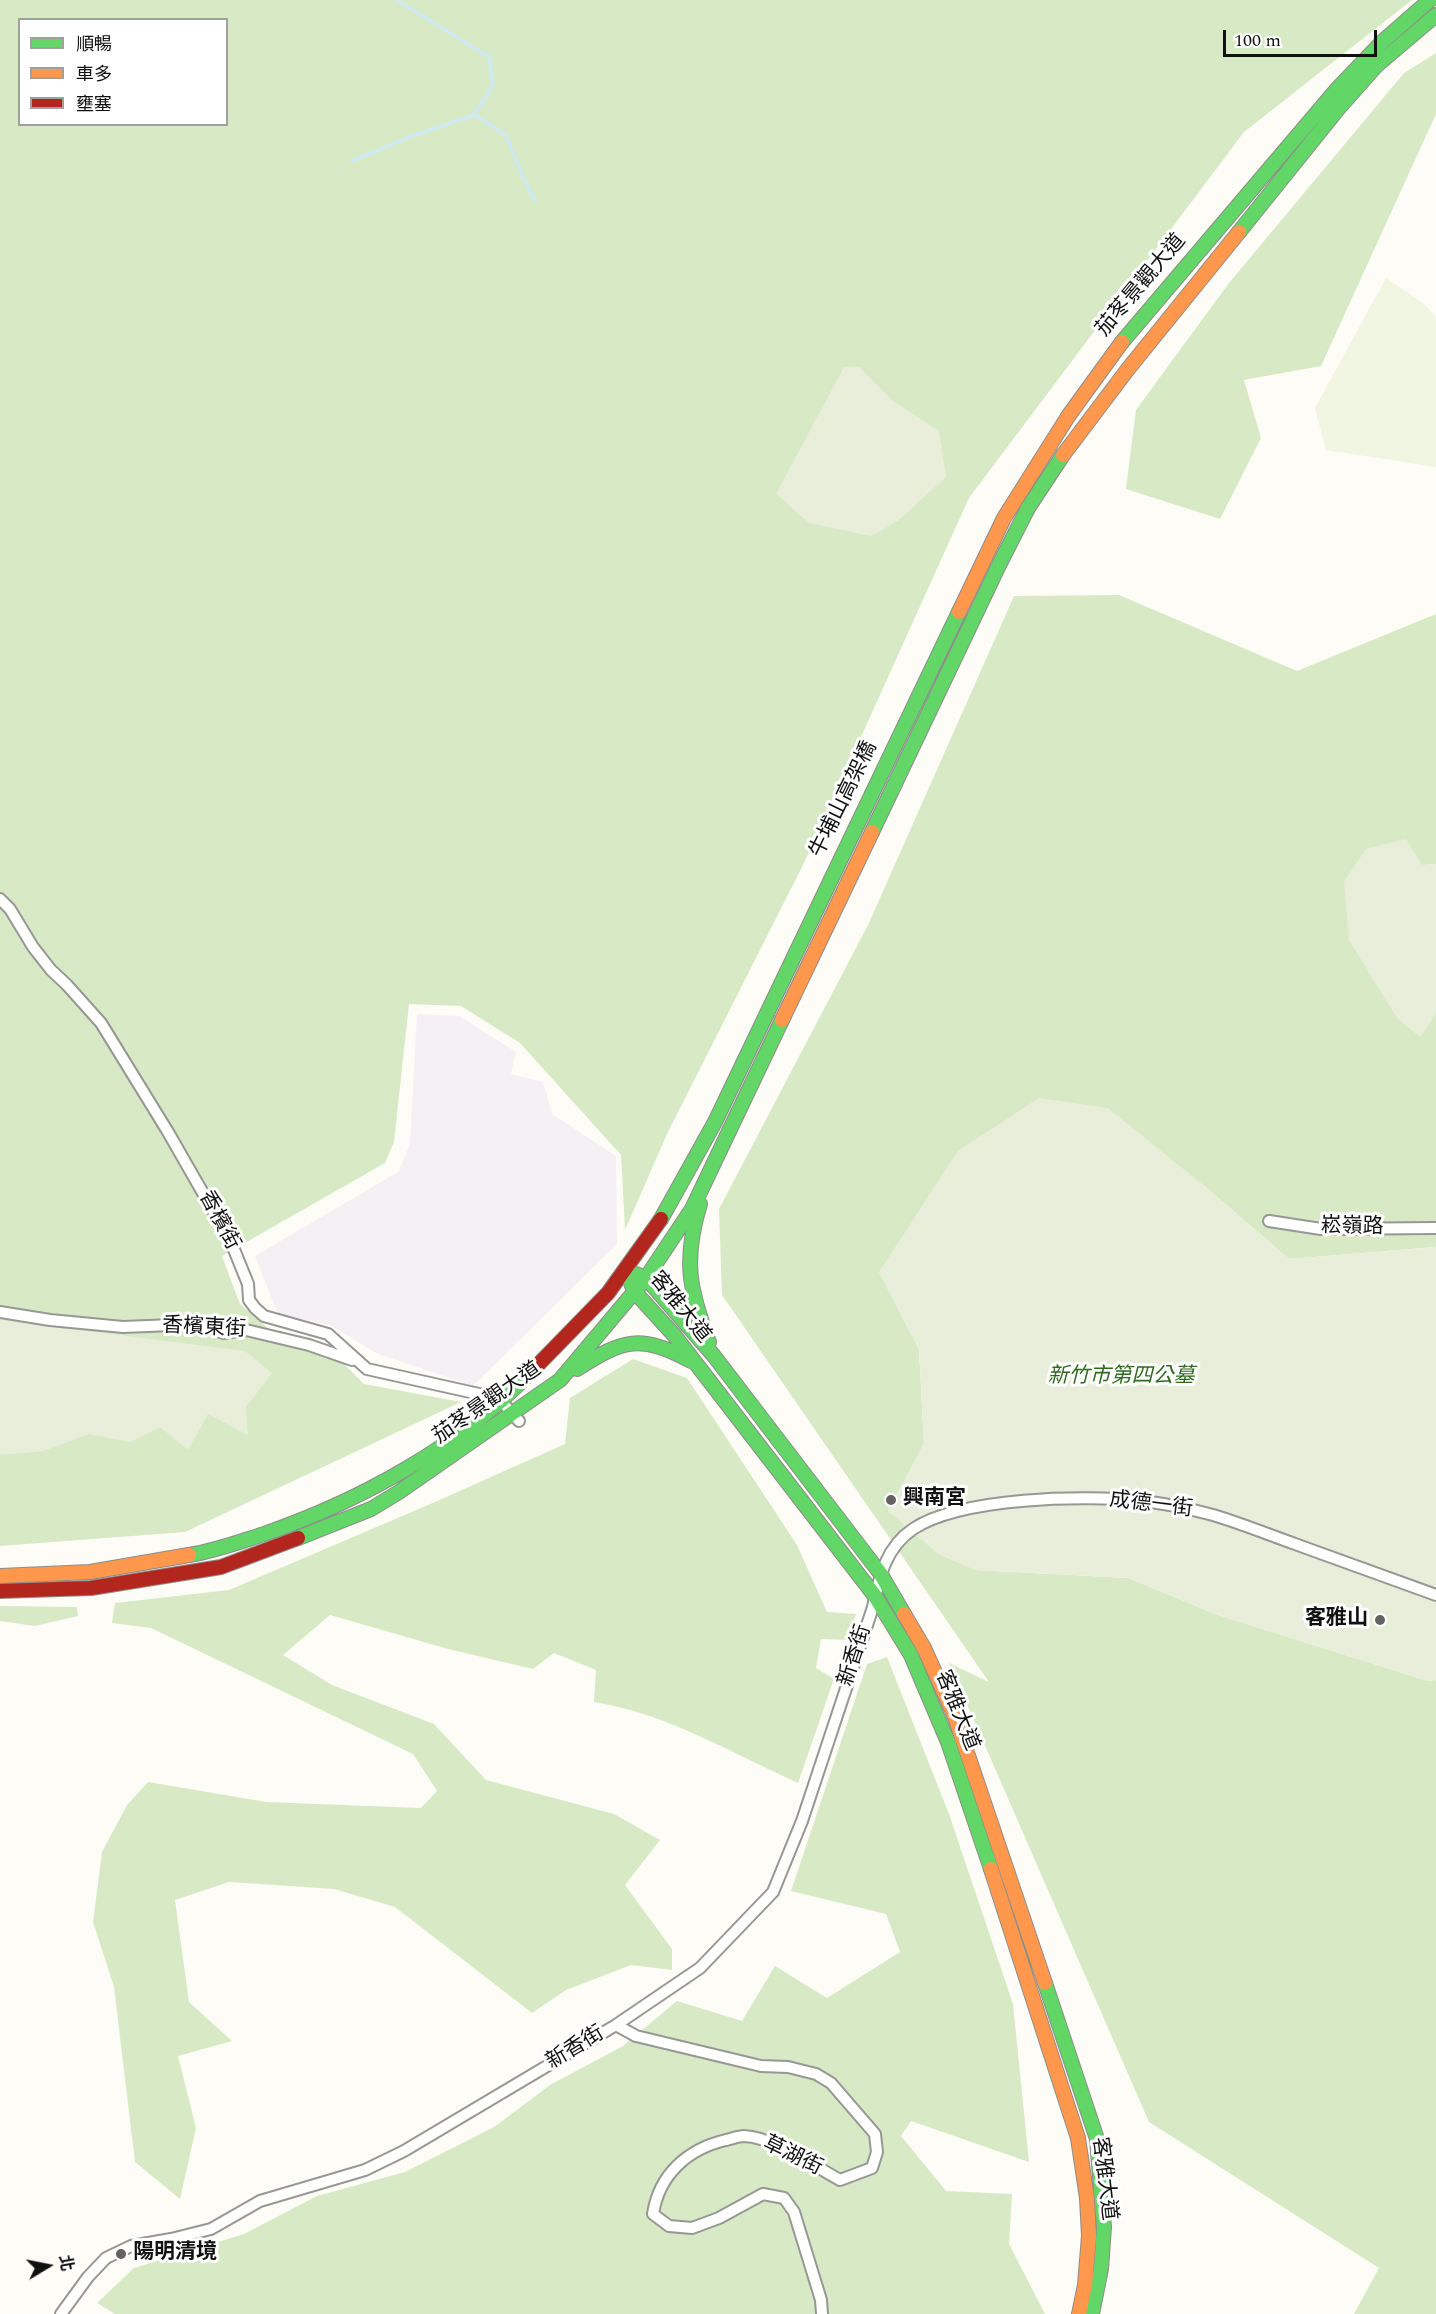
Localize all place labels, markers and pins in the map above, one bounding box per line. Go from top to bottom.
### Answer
place label: 興南宮 [903,1487,966,1513]
marker: 興南宮 [884,1493,898,1507]
place label: 客雅山 [1305,1607,1368,1633]
marker: 客雅山 [1373,1613,1387,1627]
place label: 陽明清境 [133,2241,217,2267]
marker: 陽明清境 [114,2247,128,2261]

